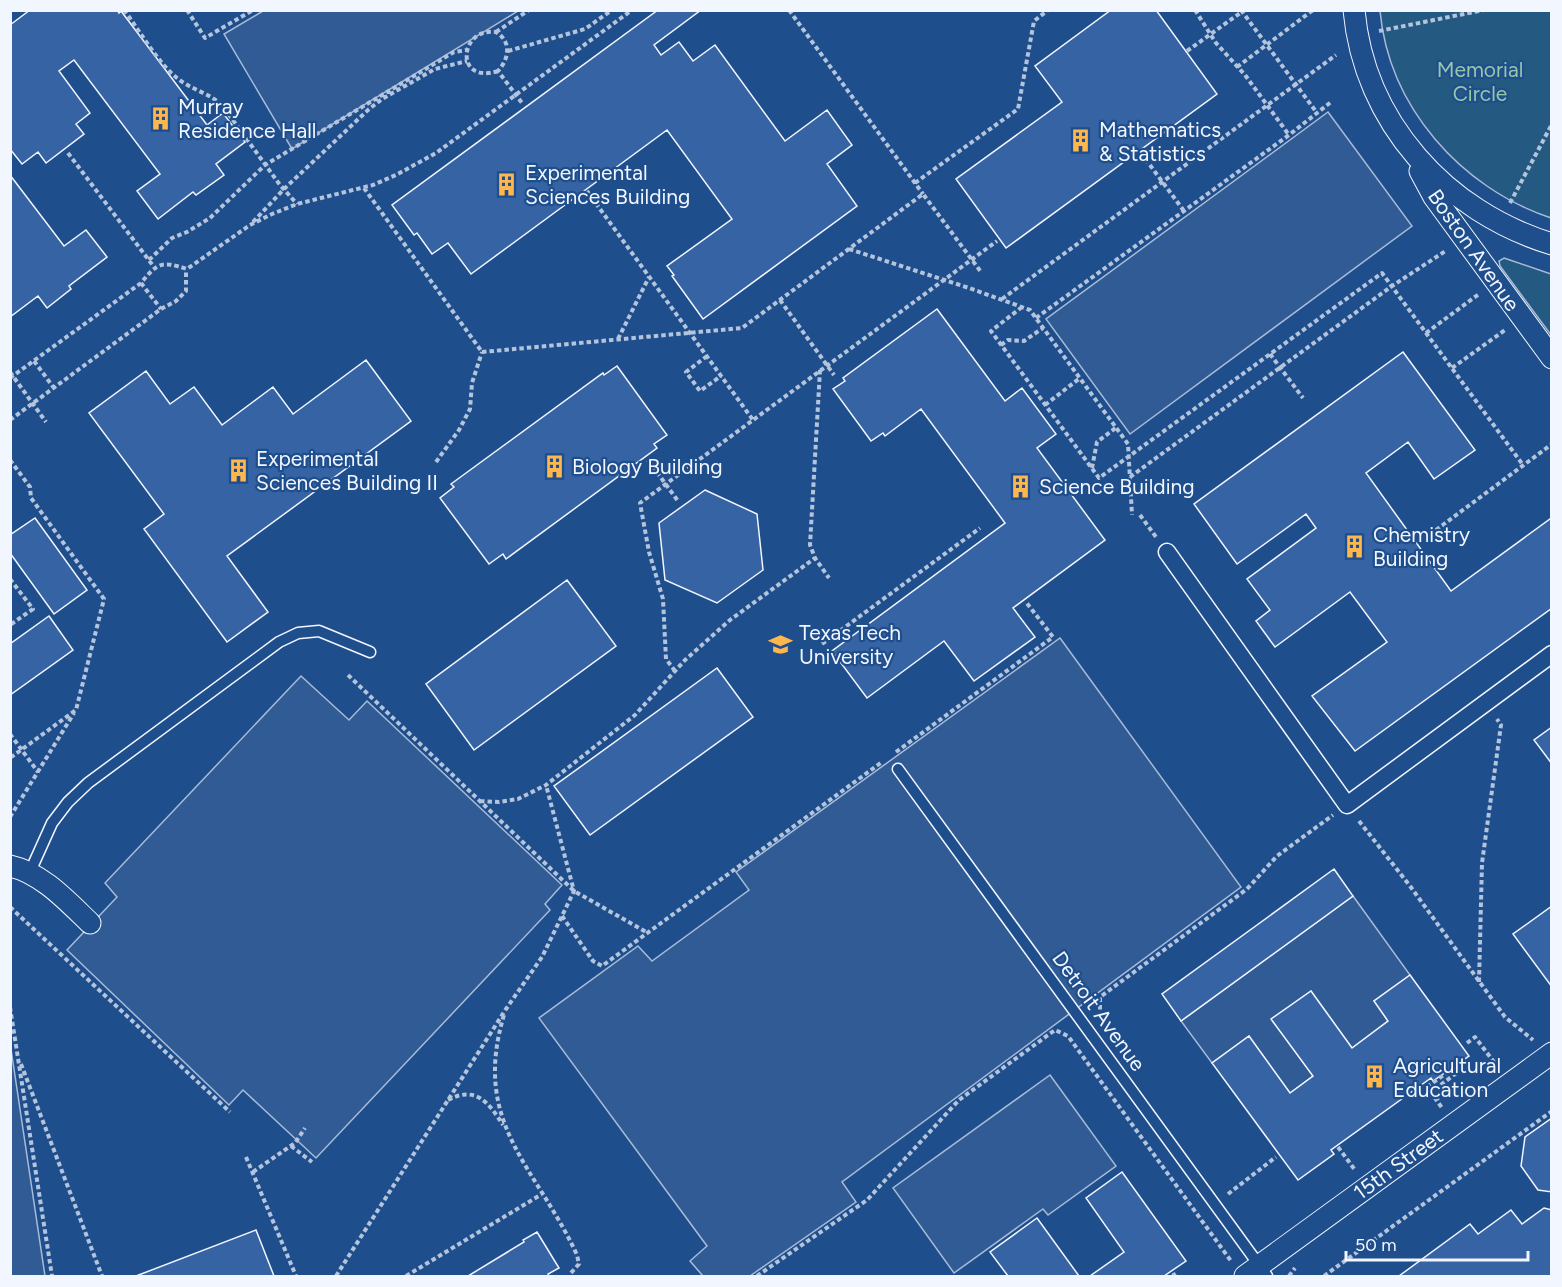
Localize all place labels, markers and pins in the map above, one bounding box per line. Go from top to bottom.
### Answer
place label: Murray Residence Hall [178,94,317,143]
building icon: Murray Residence Hall [147,105,173,131]
place label: Mathematics & Statistics [1099,117,1221,166]
building icon: Mathematics & Statistics [1068,128,1094,154]
place label: Experimental Sciences Building [525,160,690,209]
building icon: Experimental Sciences Building [494,171,520,197]
place label: Experimental Sciences Building II [256,446,438,495]
building icon: Biology Building [541,453,567,479]
place label: Biology Building [572,454,723,479]
building icon: Experimental Sciences Building II [225,457,251,483]
building icon: Science Building [1008,473,1034,499]
place label: Science Building [1039,474,1195,499]
place label: Chemistry Building [1373,522,1470,571]
building icon: Chemistry Building [1342,533,1368,559]
place label: Texas Tech University [799,620,901,669]
school or university icon: Texas Tech University [768,631,794,657]
place label: Agricultural Education [1393,1053,1501,1102]
building icon: Agricultural Education [1362,1064,1388,1090]

